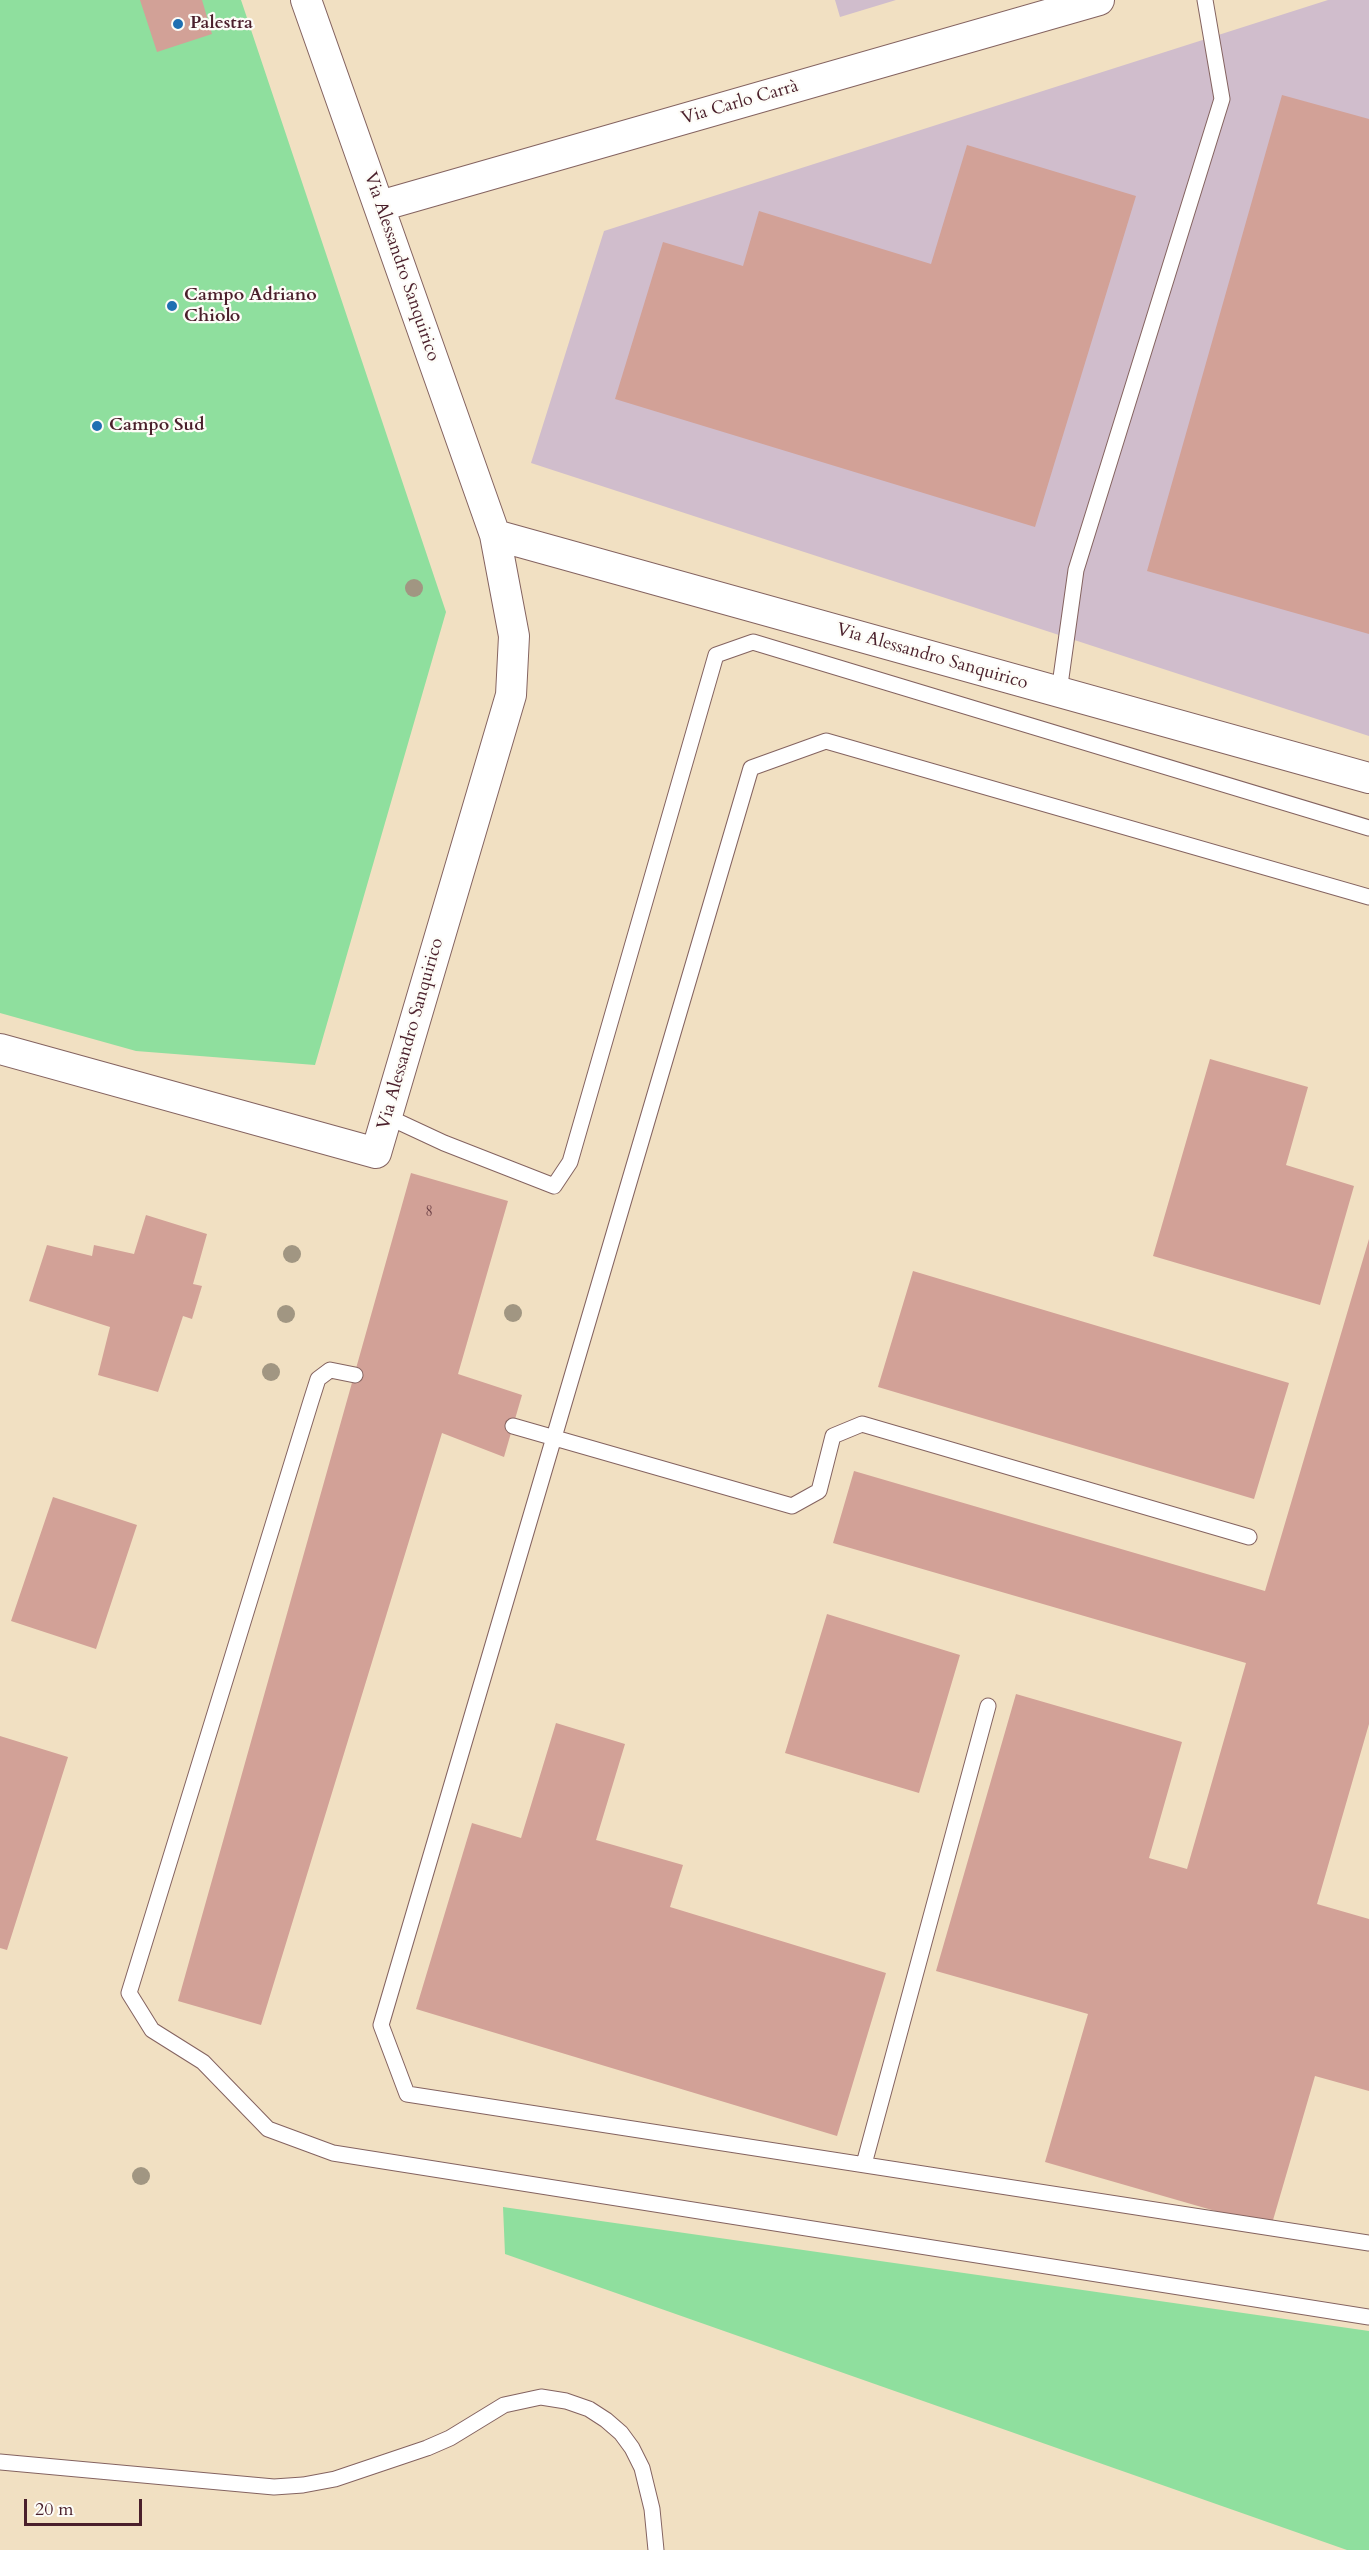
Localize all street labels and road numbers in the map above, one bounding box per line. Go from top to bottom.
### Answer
street label: Via Carlo Carrà [679,76,801,130]
street label: Via Alessandro Sanquirico [358,170,444,364]
street label: Via Alessandro Sanquirico [834,619,1030,695]
street label: Via Alessandro Sanquirico [373,936,449,1132]

